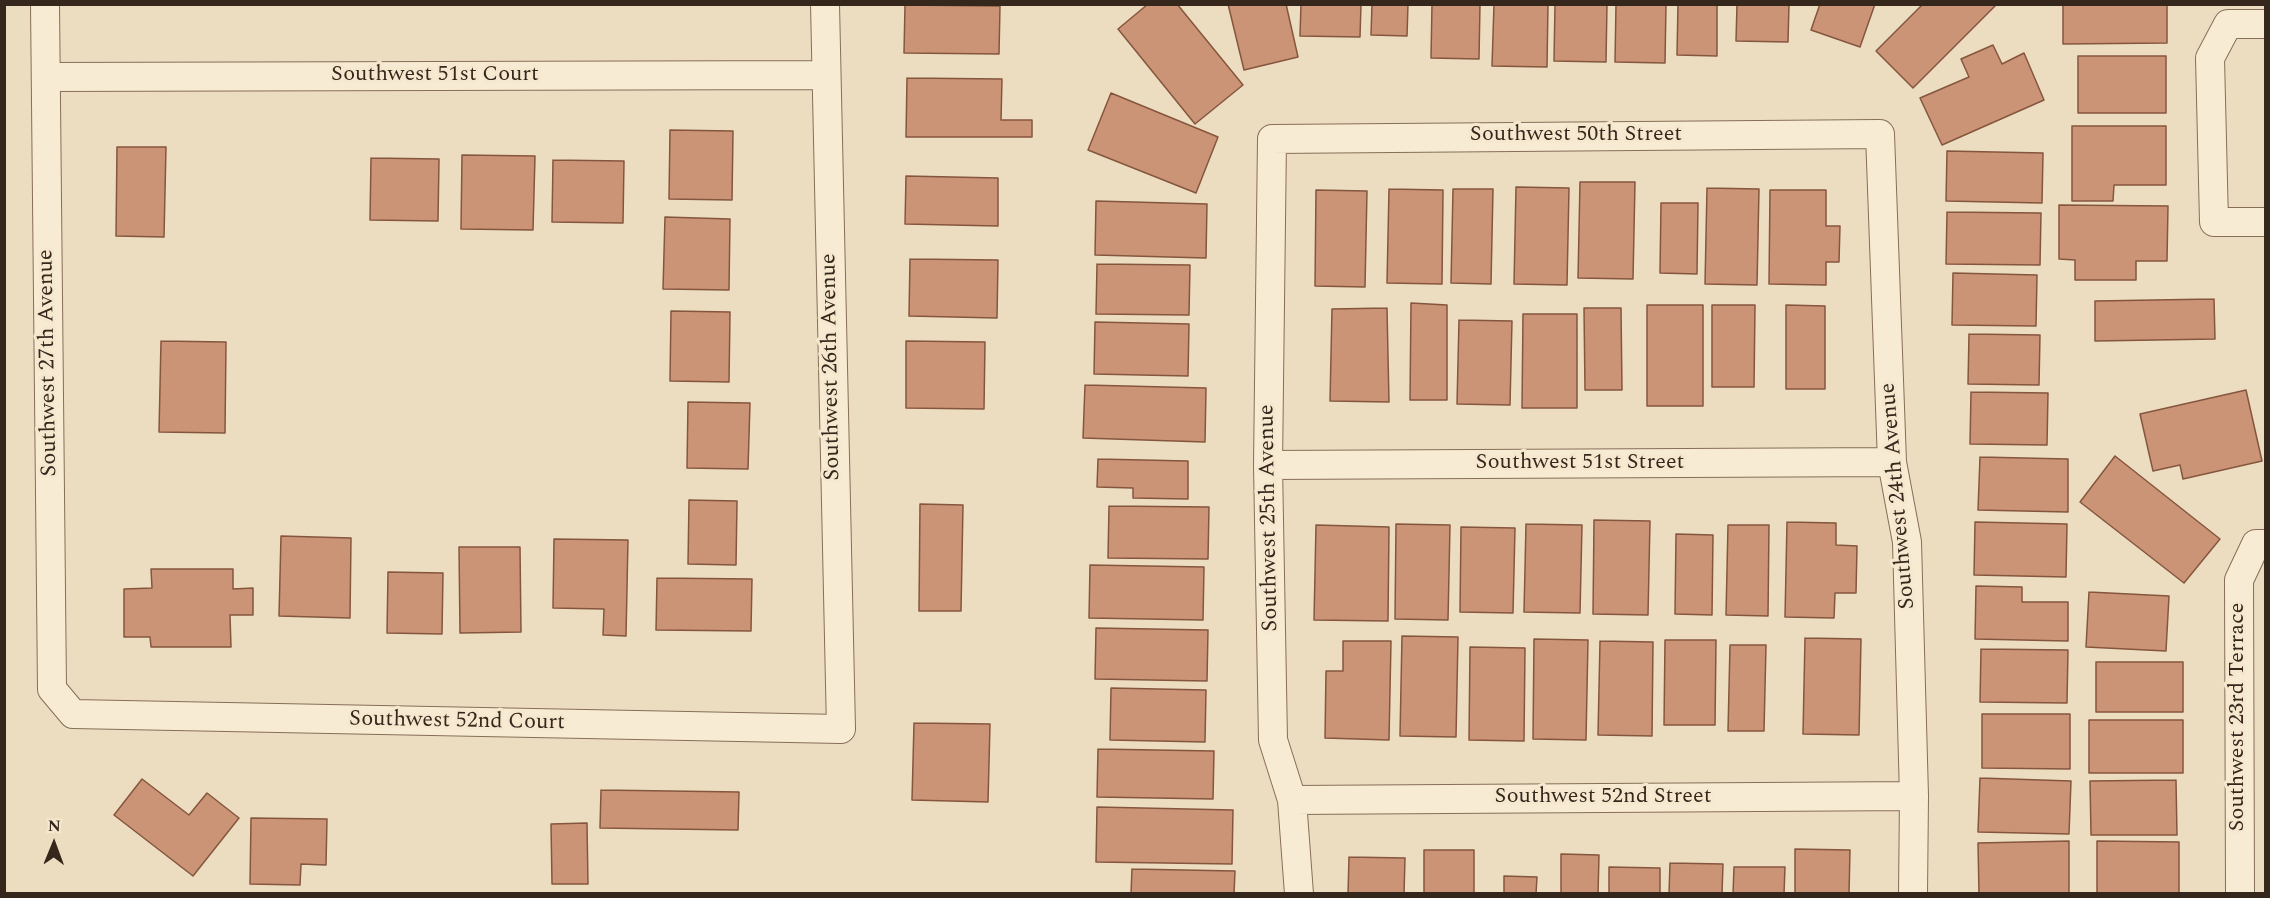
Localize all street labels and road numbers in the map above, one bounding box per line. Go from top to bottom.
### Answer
street label: Southwest 51st Court [331,63,539,89]
street label: Southwest 50th Street [1470,123,1682,149]
street label: Southwest 27th Avenue [34,249,64,477]
street label: Southwest 26th Avenue [817,253,847,481]
street label: Southwest 24th Avenue [1876,382,1922,610]
street label: Southwest 25th Avenue [1255,404,1285,632]
street label: Southwest 51st Street [1476,451,1684,477]
street label: Southwest 23rd Terrace [2226,602,2252,832]
street label: Southwest 52nd Court [349,707,565,737]
street label: Southwest 52nd Street [1495,785,1711,811]

